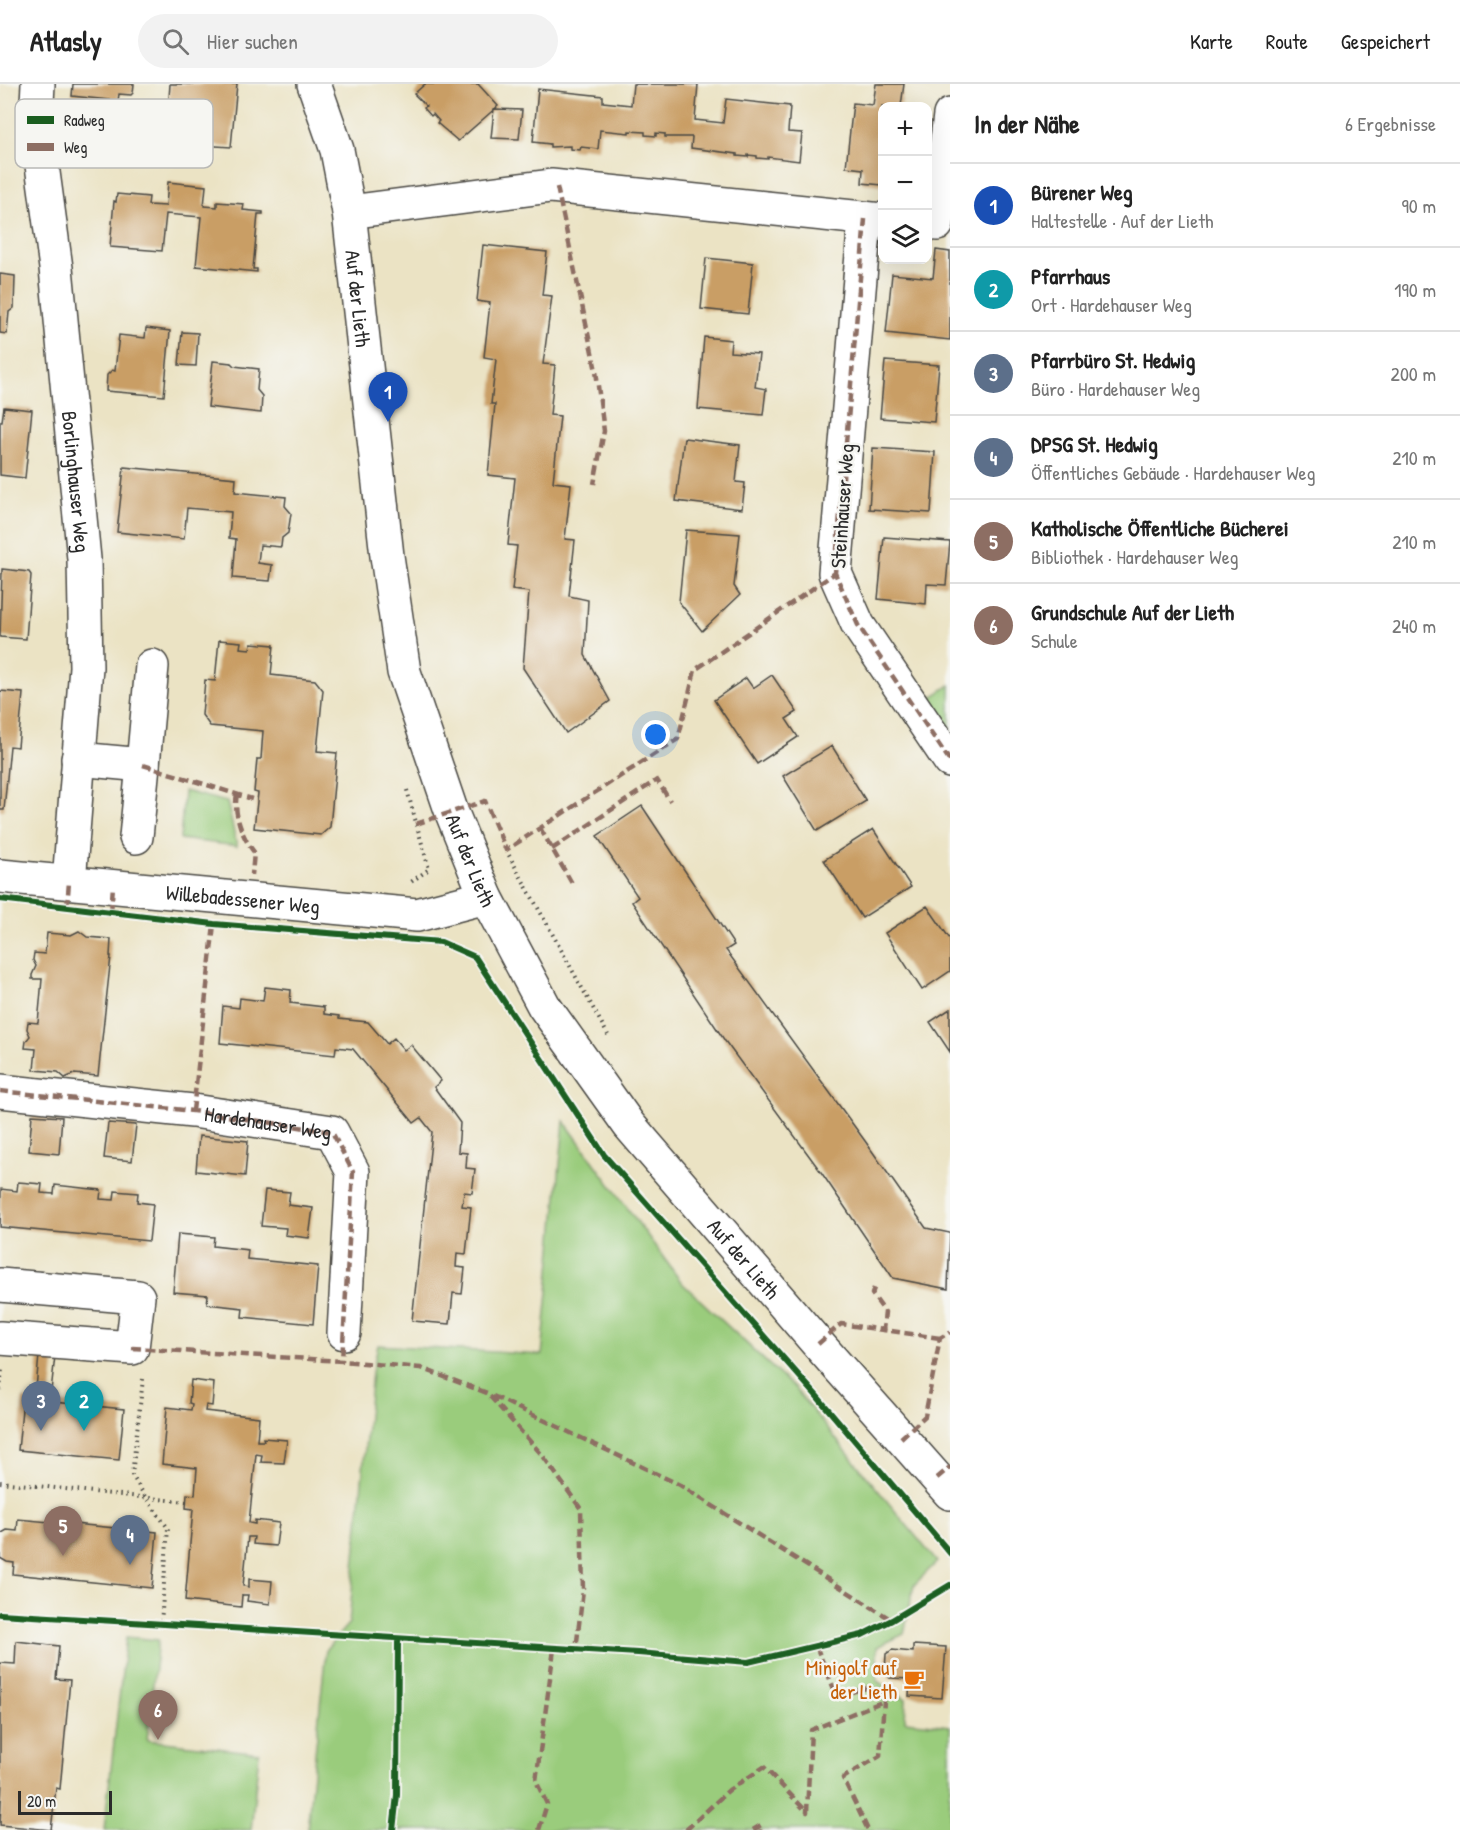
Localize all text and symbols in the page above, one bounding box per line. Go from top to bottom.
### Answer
search box [138,14,558,68]
text: Atlasly [30,22,102,60]
icon: search [159,25,192,58]
text: Hier suchen [207,26,298,56]
text: Karte [1190,27,1233,56]
text: Route [1266,27,1308,56]
text: Gespeichert [1341,27,1430,56]
legend [15,99,213,168]
map controls [878,102,932,264]
button: + [878,102,932,156]
text: In der Nähe [974,106,1080,141]
text: Radweg [64,109,105,131]
text: 6 Ergebnisse [1345,110,1436,137]
text: Weg [64,136,87,158]
button: − [878,156,932,210]
text: Bürener Weg [1031,177,1133,207]
text: 1 [990,192,997,219]
text: 90 m [1402,192,1436,219]
text: Haltestelle · Auf der Lieth [1031,207,1213,234]
button: layers [878,210,932,264]
street label: Auf der Lieth [339,248,378,349]
text: Pfarrhaus [1031,261,1110,291]
text: 2 [989,276,998,303]
text: 190 m [1394,276,1436,303]
text: Ort · Hardehauser Weg [1031,291,1192,318]
text: Pfarrbüro St. Hedwig [1031,345,1195,375]
text: 3 [989,360,998,387]
text: 200 m [1391,360,1436,387]
pin: 1 [368,372,408,422]
text: Büro · Hardehauser Weg [1031,375,1200,402]
street label: Borlinghauser Weg [55,410,98,554]
text: DPSG St. Hedwig [1031,429,1158,459]
street label: Steinhauser Weg [823,443,861,569]
text: 4 [990,444,997,471]
text: 210 m [1392,444,1436,471]
text: Öffentliches Gebäude · Hardehauser Weg [1031,459,1315,486]
text: Katholische Öffentliche Bücherei [1031,513,1289,543]
text: 5 [989,528,998,555]
text: 210 m [1392,528,1436,555]
text: Bibliothek · Hardehauser Weg [1031,543,1239,570]
text: Grundschule Auf der Lieth [1031,597,1234,627]
text: 6 [990,612,997,639]
text: 240 m [1392,612,1436,639]
text: Schule [1031,627,1078,654]
your location [641,720,670,749]
street label: Auf der Lieth [439,809,503,912]
street label: Willebadessener Weg [165,877,321,920]
street label: Hardehauser Weg [203,1098,334,1146]
street label: Auf der Lieth [701,1212,787,1305]
pin: 3 [22,1382,60,1431]
pin: 2 [64,1382,104,1431]
pin: 5 [44,1506,82,1556]
pin: 4 [110,1516,150,1565]
place label: Minigolf auf der Lieth [806,1653,897,1706]
cafe icon: Minigolf auf der Lieth [902,1667,926,1691]
pin: 6 [138,1690,178,1740]
scale bar [18,1788,112,1816]
text: 20 m [27,1790,56,1812]

